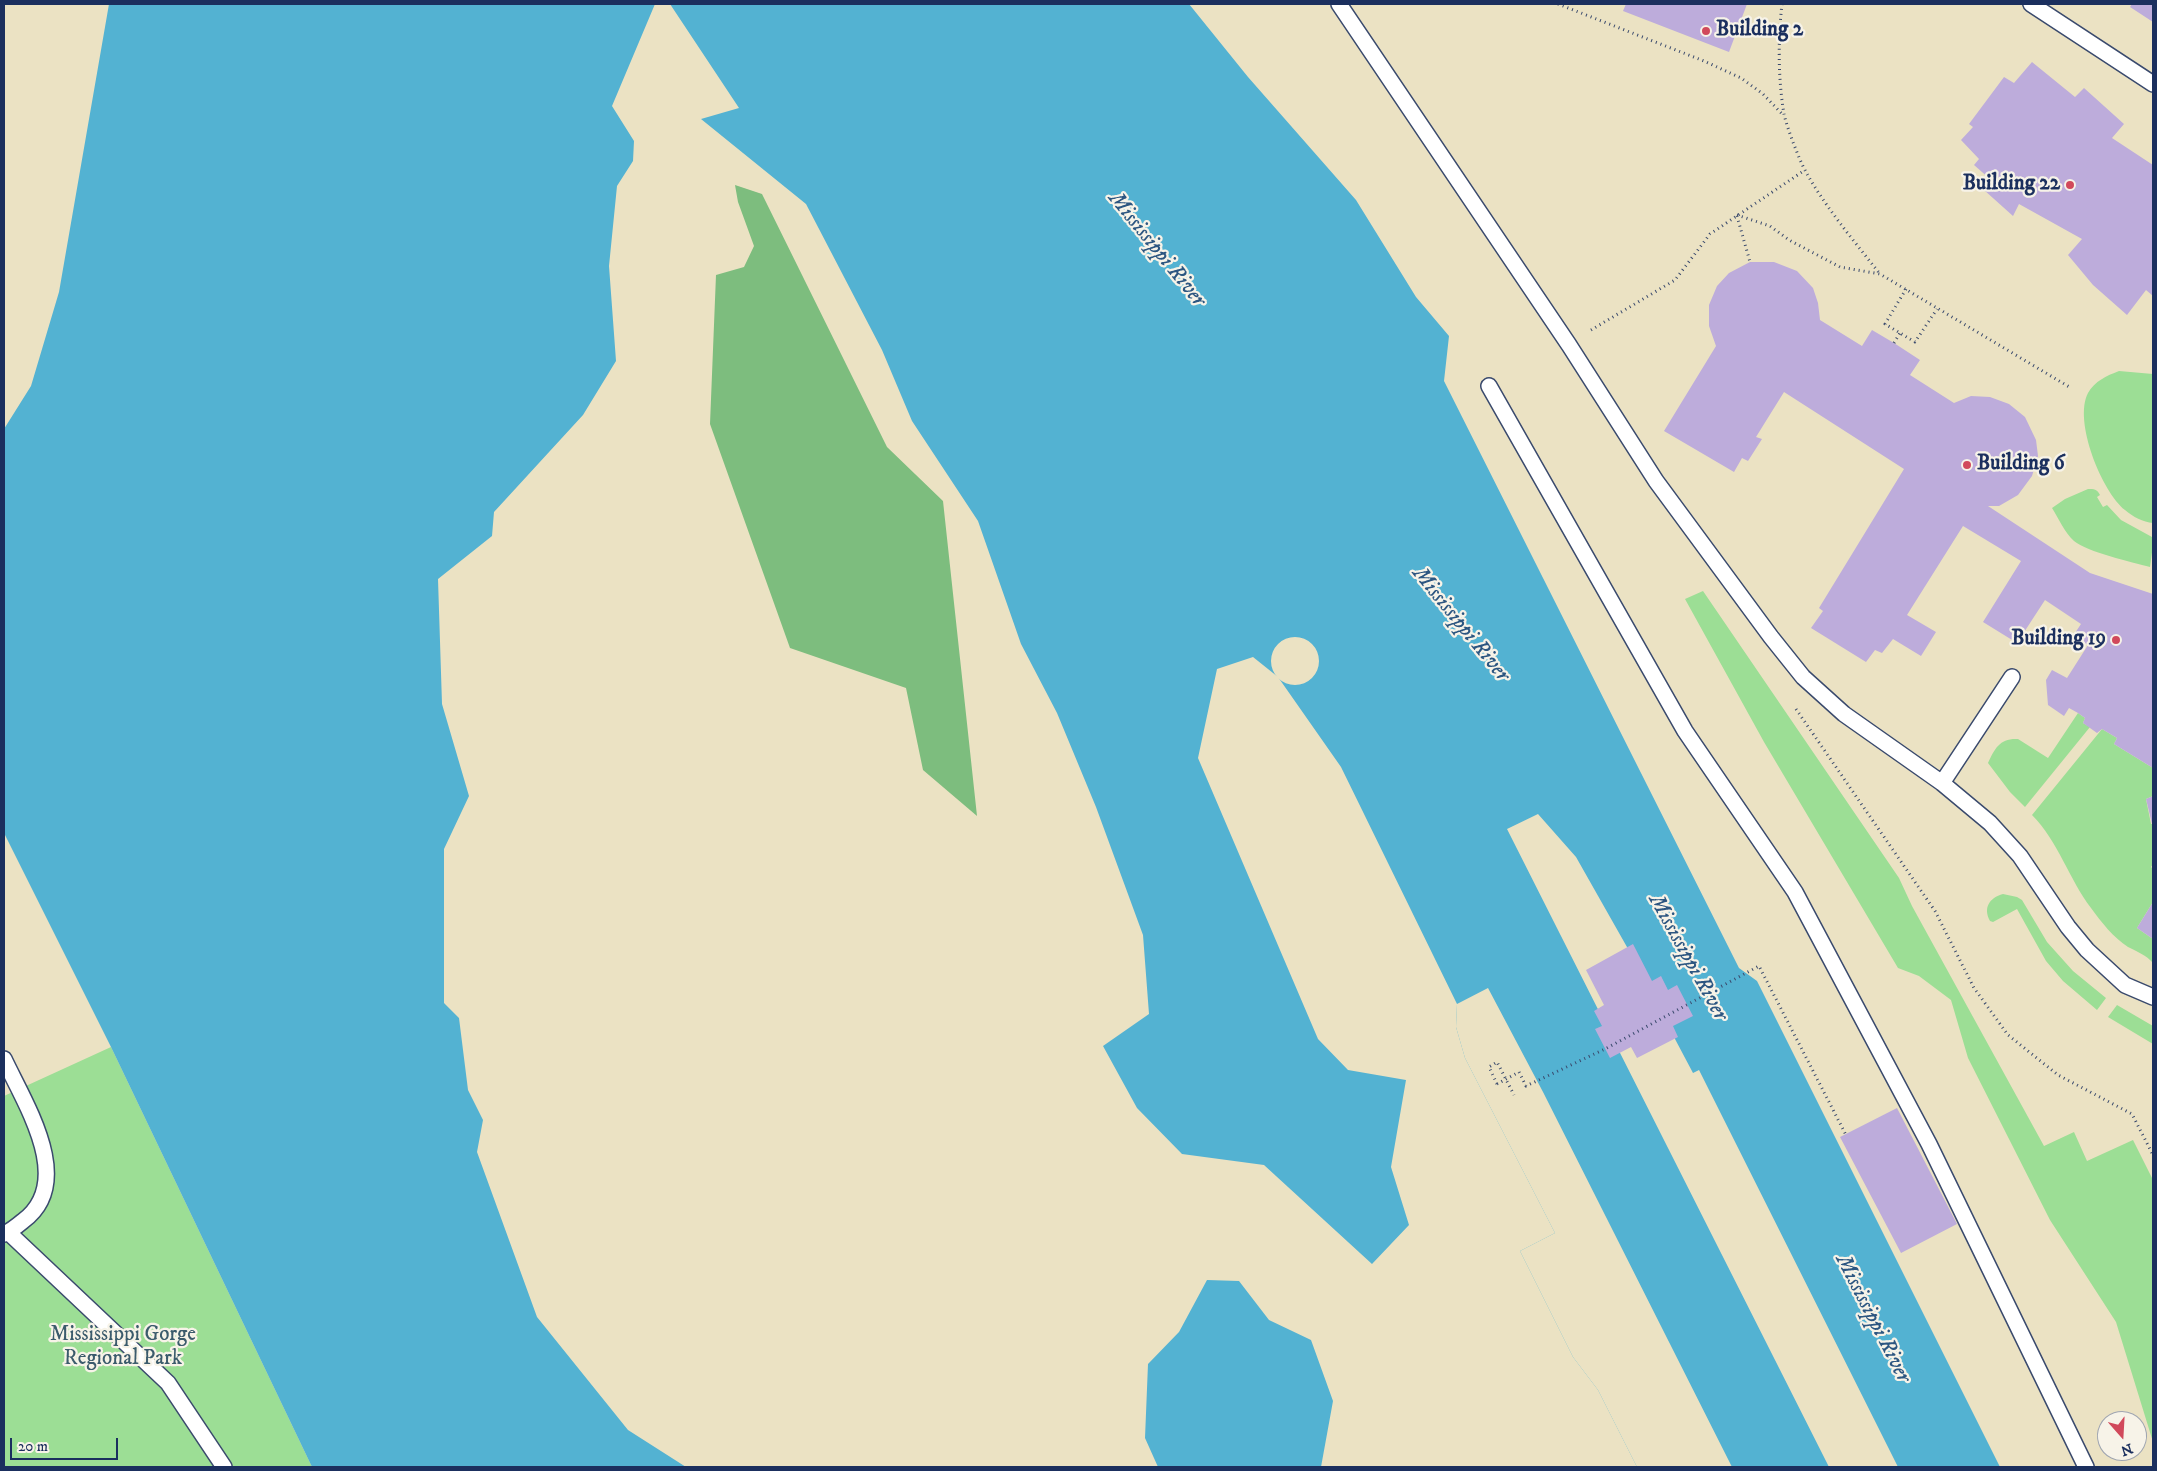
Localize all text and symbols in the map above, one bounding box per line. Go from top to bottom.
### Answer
place label: Building 2 [1716,18,1803,44]
marker: Building 2 [1700,25,1712,37]
place label: Building 22 [1963,172,2060,198]
marker: Building 22 [2064,179,2076,191]
water label: Mississippi River [1102,187,1210,313]
place label: Building 6 [1977,452,2065,478]
marker: Building 6 [1961,459,1973,471]
water label: Mississippi River [1406,562,1514,688]
place label: Building 19 [2011,627,2106,653]
marker: Building 19 [2110,634,2122,646]
water label: Mississippi River [1641,890,1733,1026]
water label: Mississippi River [1828,1251,1916,1387]
park label: Mississippi Gorge Regional Park [50,1323,196,1373]
north arrow [2097,1411,2147,1461]
scale bar [12,1428,120,1460]
text: 20 m [18,1437,48,1456]
text: N [2118,1439,2135,1460]

